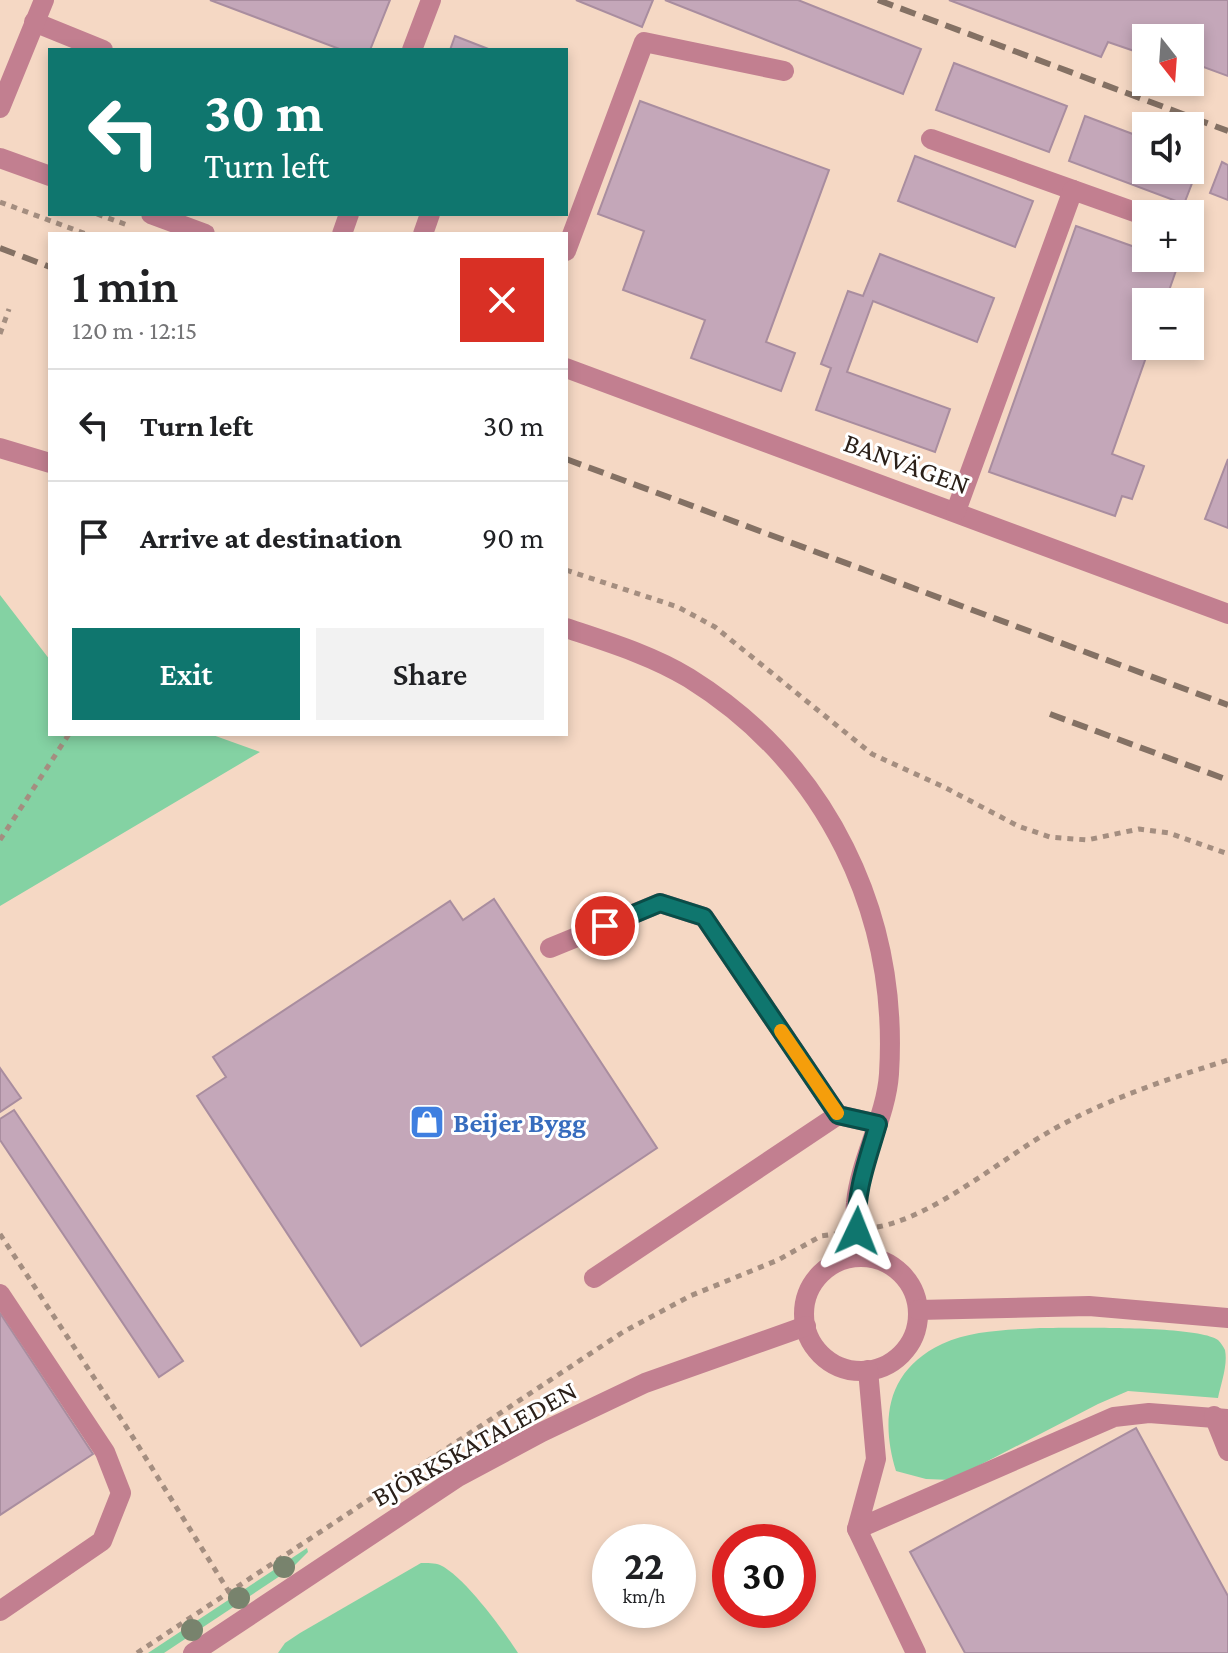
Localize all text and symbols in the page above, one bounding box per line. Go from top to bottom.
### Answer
north arrow [1132,24,1204,96]
map controls [1132,24,1204,360]
icon: left [72,80,176,184]
text: 30 m [204,81,324,143]
button: sound [1132,112,1204,184]
text: Turn left [204,146,329,186]
button: + [1132,200,1204,272]
button: close [460,258,544,342]
text: 1 min [72,259,179,312]
button: − [1132,288,1204,360]
text: 120 m · 12:15 [72,316,197,345]
icon: left [72,403,116,447]
text: Turn left [140,409,253,442]
text: 30 m [483,409,544,442]
street label: BANVÄGEN [840,426,974,501]
icon: arrive [72,515,116,559]
text: Arrive at destination [140,521,402,554]
text: 90 m [482,521,544,554]
button: Exit [72,628,300,720]
button: Share [316,628,544,720]
pin [571,892,639,960]
icon: arrive [583,904,627,948]
shop icon: Beijer Bygg [408,1103,446,1141]
place label: Beijer Bygg [453,1107,586,1138]
position arrow [815,1189,899,1273]
street label: BJÖRKSKATALEDEN [366,1374,582,1513]
speed limit sign: 30 [712,1524,816,1628]
text: 22 [624,1543,664,1588]
text: km/h [622,1585,666,1607]

